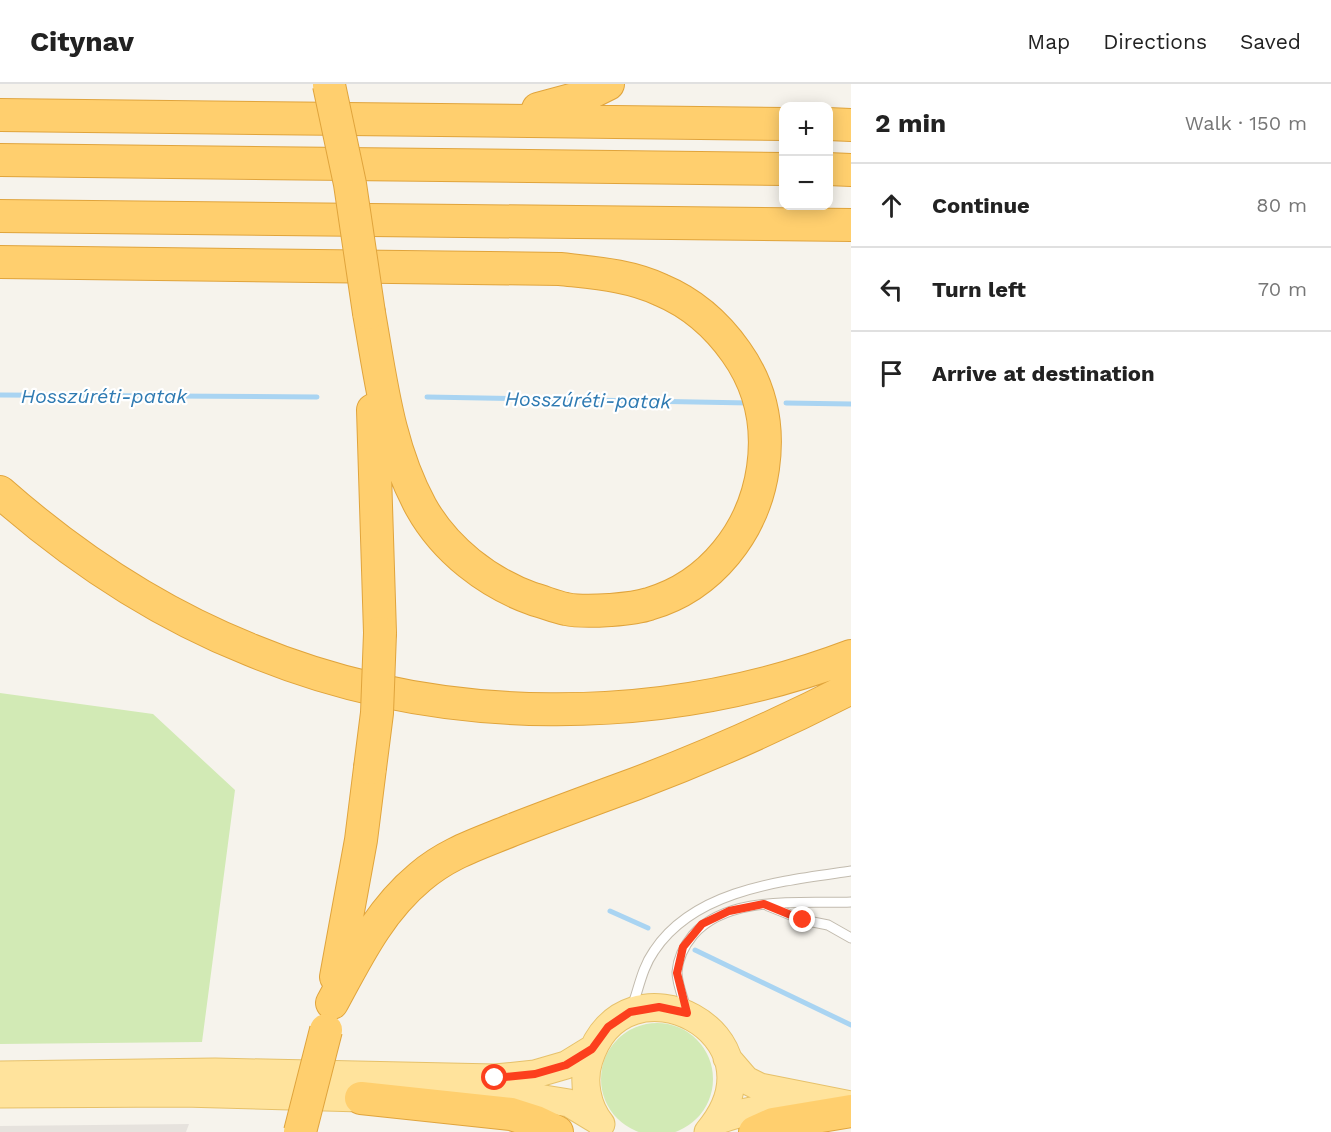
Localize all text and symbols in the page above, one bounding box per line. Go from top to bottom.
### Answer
text: Citynav [30,25,134,58]
text: Map [1027,29,1070,54]
text: Directions [1103,29,1207,54]
text: Saved [1240,29,1301,54]
map controls [779,102,833,210]
button: + [779,102,833,156]
text: 2 min [875,108,946,138]
text: Walk · 150 m [1185,111,1307,135]
button: − [779,156,833,210]
icon: ahead [875,189,908,222]
text: Continue [932,193,1030,218]
text: 80 m [1256,193,1307,217]
icon: left [875,273,908,306]
text: Turn left [932,277,1026,302]
text: 70 m [1258,277,1307,301]
icon: arrive [875,357,908,390]
text: Arrive at destination [932,361,1155,386]
water label: Hosszúréti-patak [21,384,188,408]
water label: Hosszúréti-patak [505,387,673,413]
route end [789,906,815,932]
route start [481,1064,507,1090]

